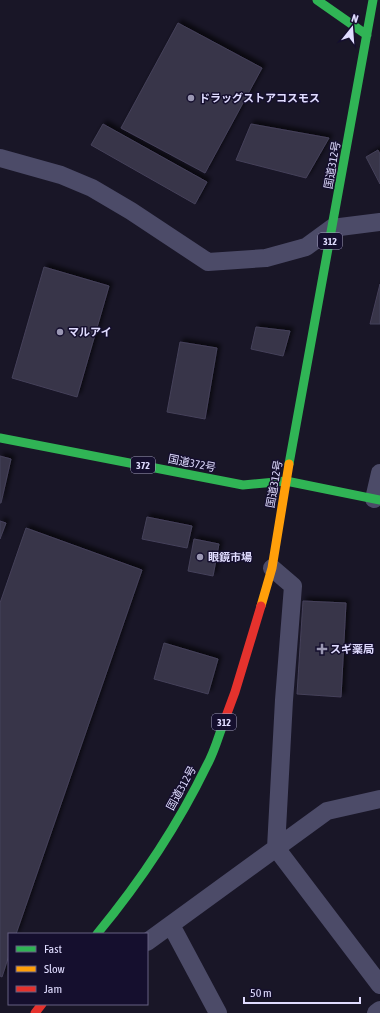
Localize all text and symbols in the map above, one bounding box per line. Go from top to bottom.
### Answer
north arrow [332,8,372,48]
text: N [350,12,360,25]
place label: ドラッグストアコスモス [199,92,320,104]
marker: ドラッグストアコスモス [186,93,196,103]
street label: 国道312号 [322,140,342,190]
road number: 312 [318,233,342,249]
place label: マルアイ [68,326,111,338]
marker: マルアイ [55,327,65,337]
street label: 国道372号 [167,452,217,474]
road number: 372 [131,457,155,473]
street label: 国道312号 [264,459,284,509]
place label: 眼鏡市場 [208,551,252,563]
marker: 眼鏡市場 [195,552,205,562]
place label: スギ薬局 [330,643,374,655]
marker: スギ薬局 [317,644,327,654]
road number: 312 [212,714,236,730]
street label: 国道312号 [164,764,198,812]
legend [8,933,148,1005]
text: Fast [44,942,62,956]
text: Slow [44,962,65,976]
scale bar [244,979,360,1005]
text: Jam [44,982,62,996]
text: 50 m [250,986,272,1000]

